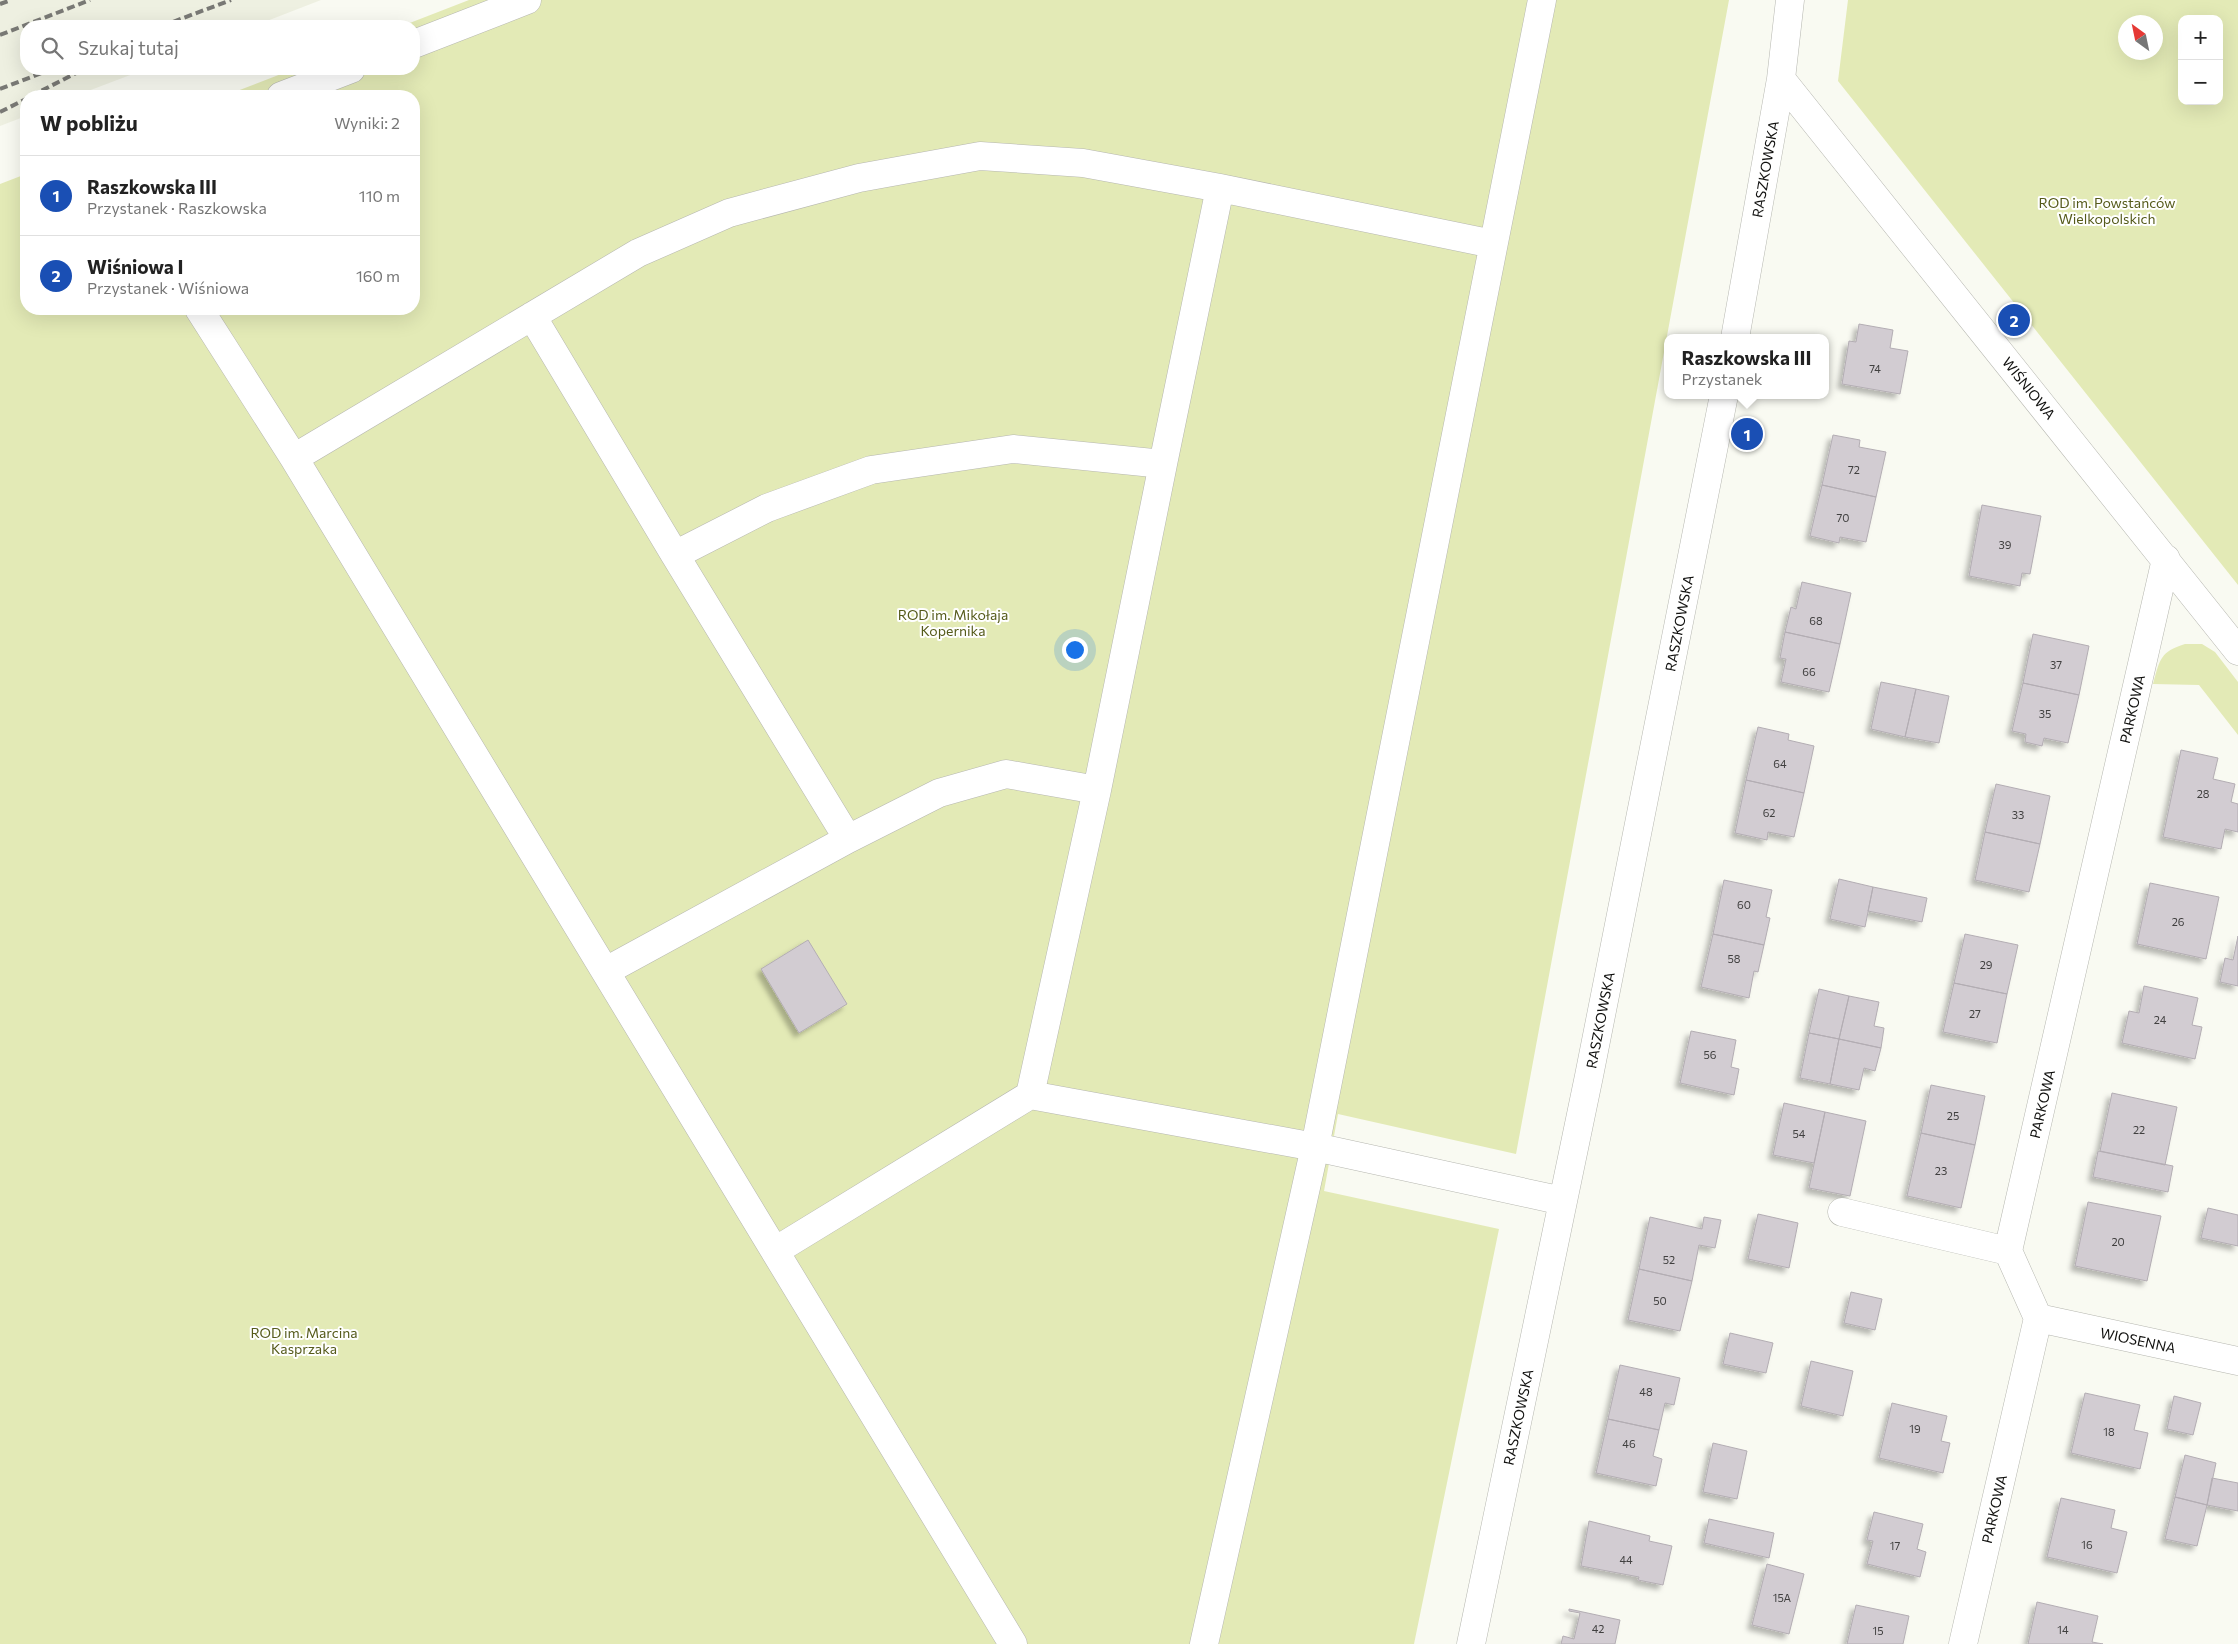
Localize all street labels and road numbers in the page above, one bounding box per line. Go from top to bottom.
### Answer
street label: RASZKOWSKA [1748,119,1782,219]
street label: WIŚNIOWA [1999,354,2059,423]
street label: RASZKOWSKA [1661,573,1697,673]
street label: PARKOWA [2116,673,2148,745]
street label: RASZKOWSKA [1582,970,1618,1070]
street label: PARKOWA [2026,1068,2058,1140]
street label: WIOSENNA [2099,1324,2178,1356]
street label: RASZKOWSKA [1499,1367,1537,1467]
street label: PARKOWA [1978,1473,2010,1545]

